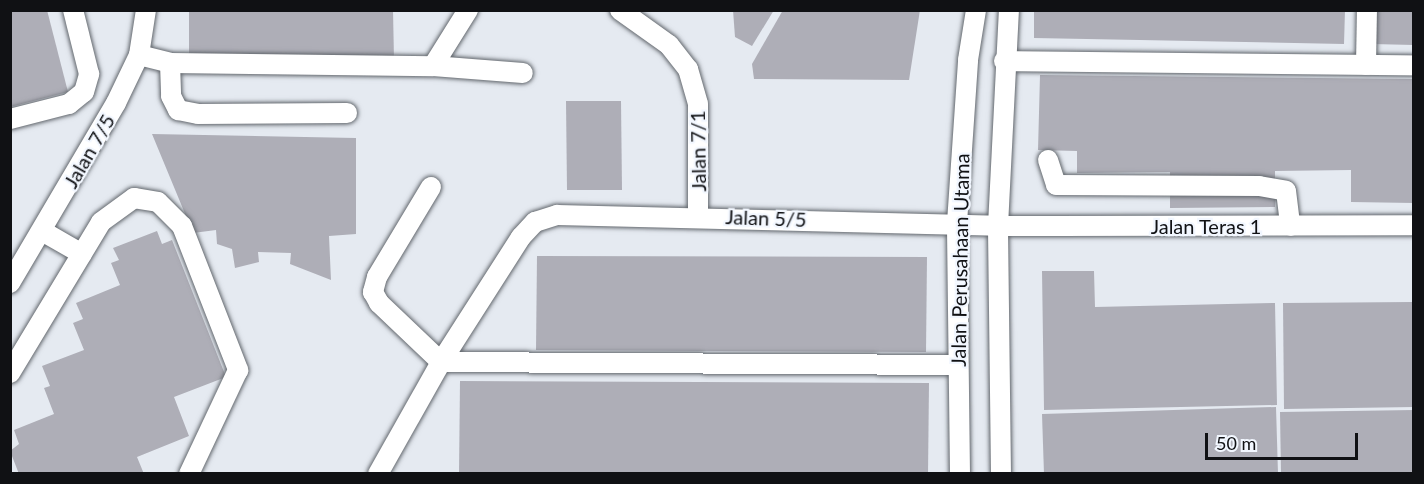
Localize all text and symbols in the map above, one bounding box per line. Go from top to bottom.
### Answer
street label: Jalan 7/5 [58,110,120,192]
street label: Jalan 7/1 [685,110,711,192]
street label: Jalan Perusahaan Utama [946,153,974,367]
street label: Jalan 5/5 [725,205,807,231]
street label: Jalan Teras 1 [1150,214,1262,238]
scale bar [1208,421,1361,459]
text: 50 m [1216,432,1256,454]

